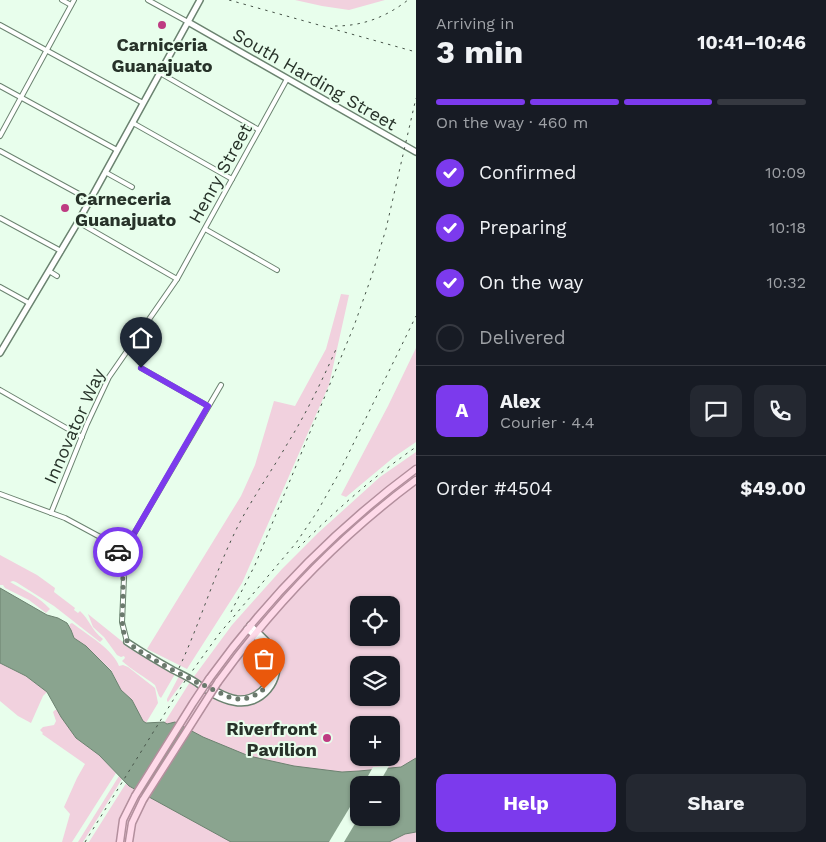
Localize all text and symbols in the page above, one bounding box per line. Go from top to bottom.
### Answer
text: Arriving in [436,14,514,33]
marker: Carniceria Guanajuato [156,19,168,31]
street label: South Harding Street [229,23,401,135]
text: 10:41–10:46 [697,31,806,54]
text: 3 min [436,33,523,71]
place label: Carniceria Guanajuato [111,34,213,76]
text: On the way · 460 m [436,113,588,132]
street label: Henry Street [184,119,256,227]
icon: check [436,159,464,187]
text: Confirmed [479,161,576,184]
text: 10:09 [765,163,806,182]
place label: Carneceria Guanajuato [75,188,176,230]
marker: Carneceria Guanajuato [59,202,71,214]
icon: check [436,214,464,242]
text: Preparing [479,216,566,239]
text: 10:18 [769,218,806,237]
icon: check [436,269,464,297]
text: On the way [479,271,583,294]
text: 10:32 [766,273,806,292]
pin [120,317,162,368]
icon: home [127,324,155,352]
text: Delivered [479,326,566,349]
street label: Innovator Way [39,365,109,487]
button: chat [690,385,742,437]
button: phone [754,385,806,437]
text: Alex [500,390,541,413]
text: A [456,399,468,422]
text: Courier · 4.4 [500,413,595,432]
text: Order #4504 [436,477,552,500]
text: $49.00 [740,477,806,500]
courier [93,527,143,577]
icon: car [104,538,132,566]
map controls [350,596,400,826]
button: locate [350,596,400,646]
pin [243,638,285,689]
icon: bag [250,645,278,673]
button: layers [350,656,400,706]
button: + [350,716,400,766]
place label: Riverfront Pavilion [226,718,317,760]
marker: Riverfront Pavilion [321,732,333,744]
button: Help [436,774,616,832]
button: Share [626,774,806,832]
button: − [350,776,400,826]

